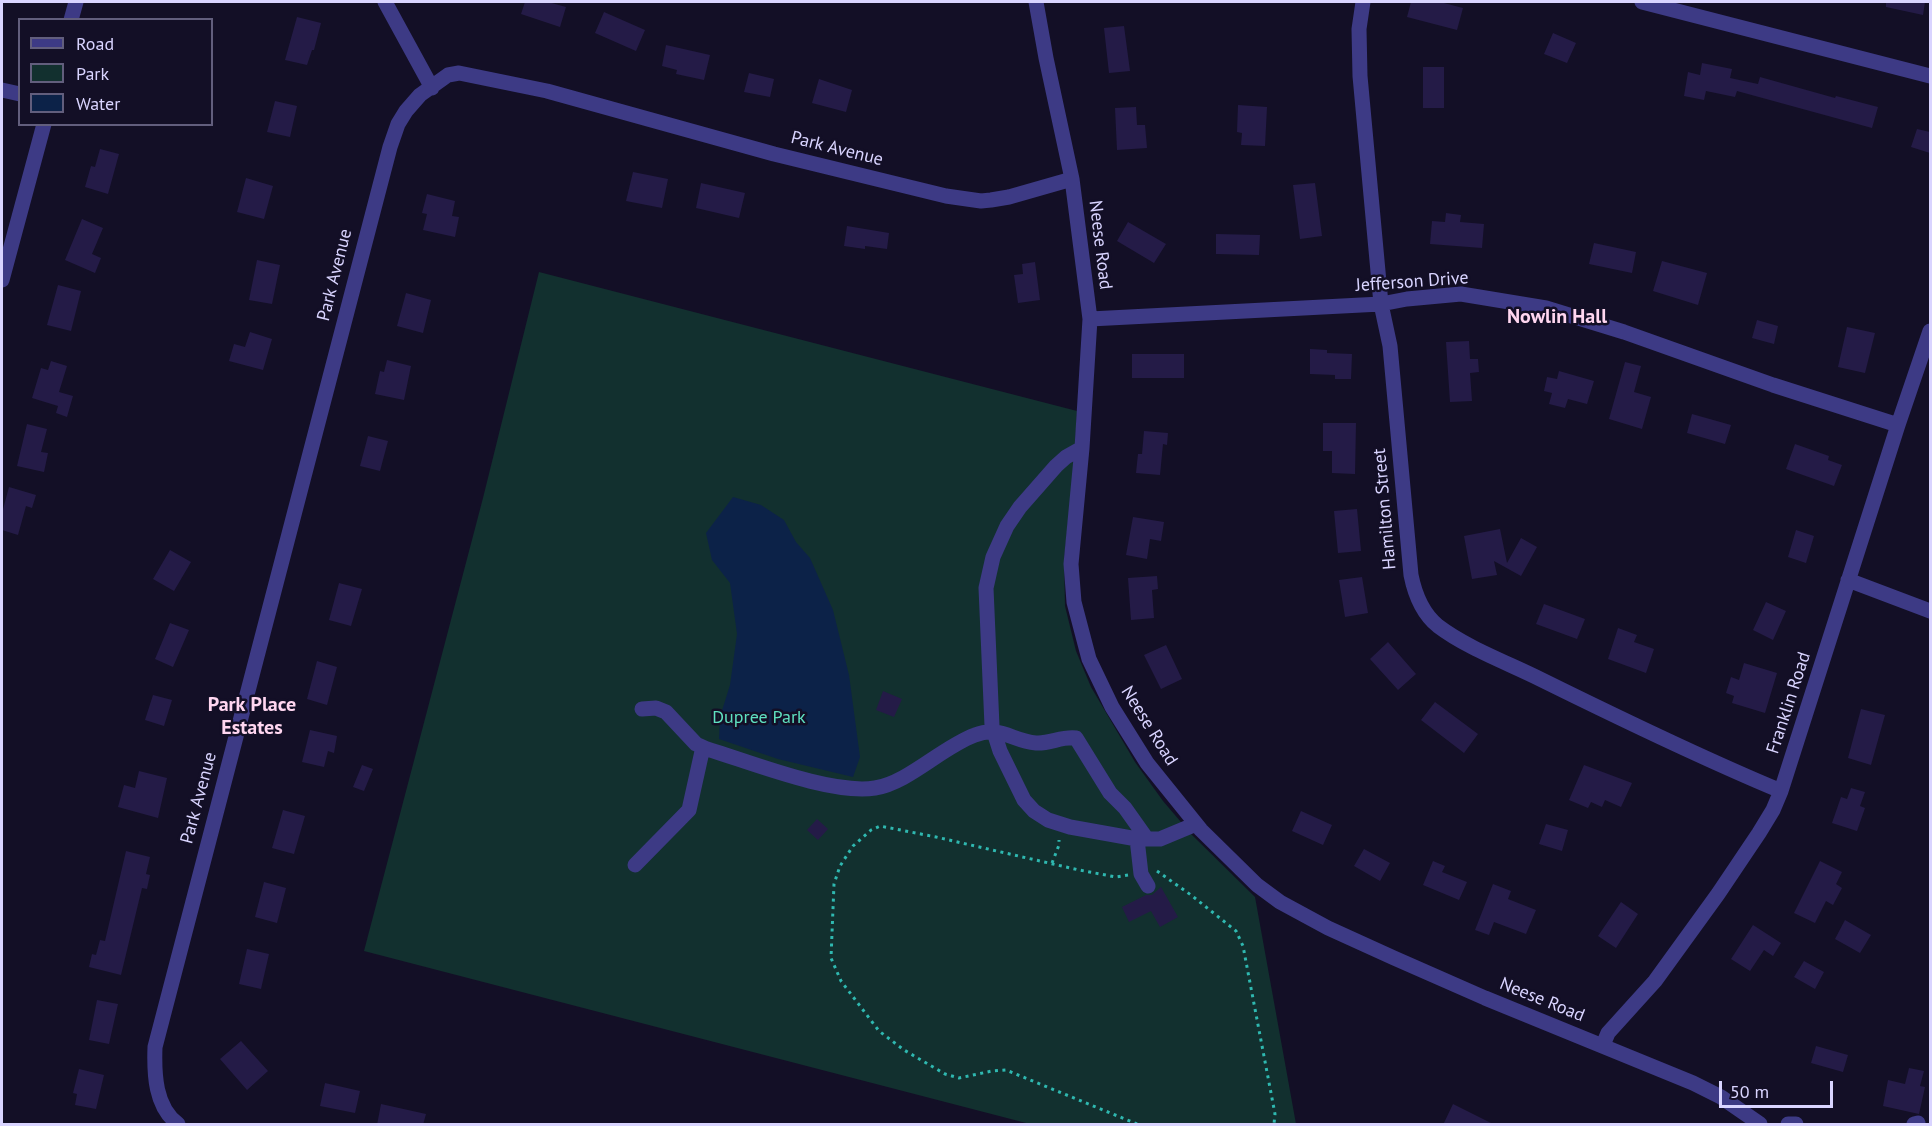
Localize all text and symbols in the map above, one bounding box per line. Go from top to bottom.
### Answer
legend [18,18,213,126]
text: Road [76,32,114,55]
text: Park [76,62,109,85]
text: Water [76,92,120,115]
street label: Park Avenue [789,127,885,171]
street label: Neese Road [1084,199,1116,291]
street label: Park Avenue [313,227,357,323]
street label: Jefferson Drive [1355,267,1469,297]
district label: Nowlin Hall [1507,305,1607,329]
street label: Hamilton Street [1369,447,1401,571]
street label: Franklin Road [1762,649,1816,757]
street label: Neese Road [1116,682,1182,770]
district label: Park Place Estates [208,693,296,740]
park label: Dupree Park [712,707,806,729]
street label: Park Avenue [176,750,222,846]
street label: Neese Road [1496,973,1588,1027]
scale bar [1722,1069,1836,1107]
text: 50 m [1730,1080,1769,1103]

